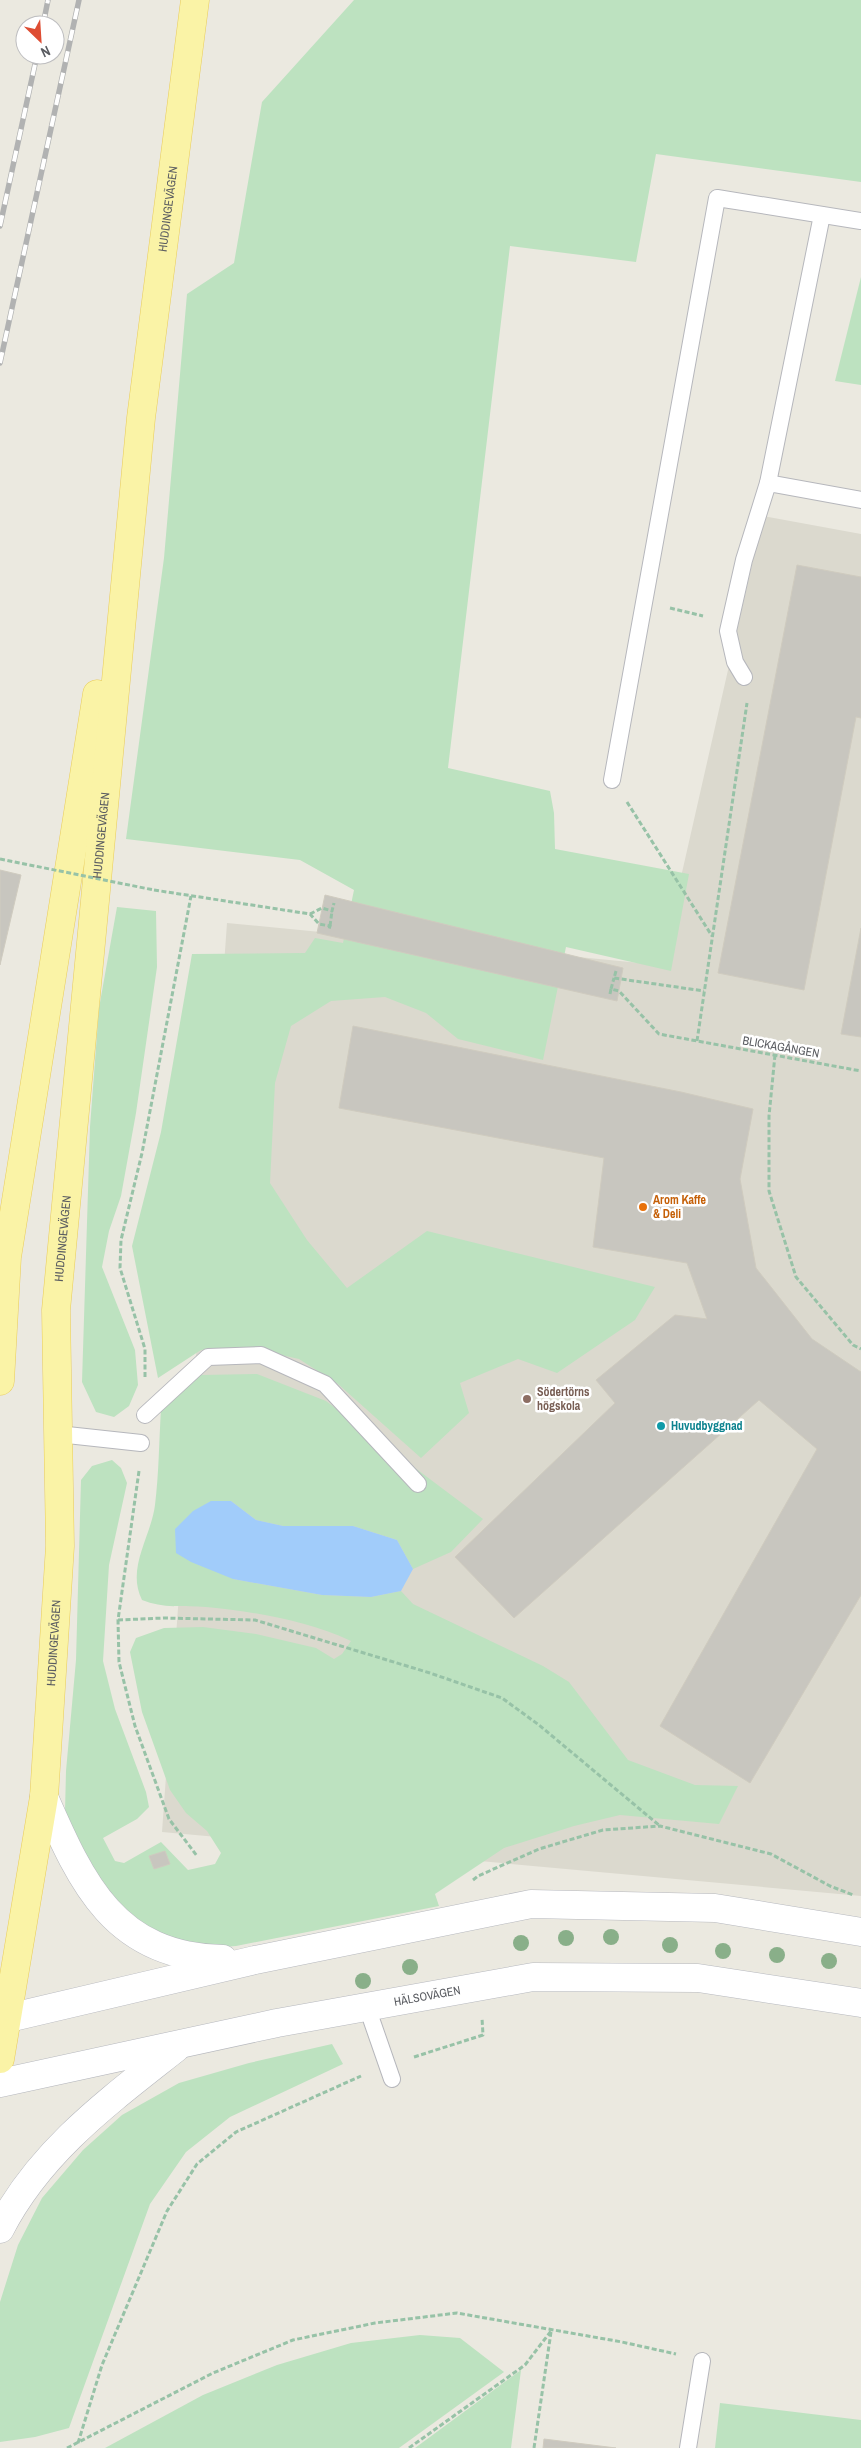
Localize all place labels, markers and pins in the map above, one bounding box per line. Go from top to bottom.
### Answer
place label: Arom Kaffe & Deli [653,1192,707,1222]
marker: Arom Kaffe & Deli [637,1201,649,1213]
place label: Södertörns högskola [537,1384,590,1414]
marker: Södertörns högskola [521,1393,533,1405]
place label: Huvudbyggnad [671,1418,743,1434]
marker: Huvudbyggnad [655,1420,667,1432]

